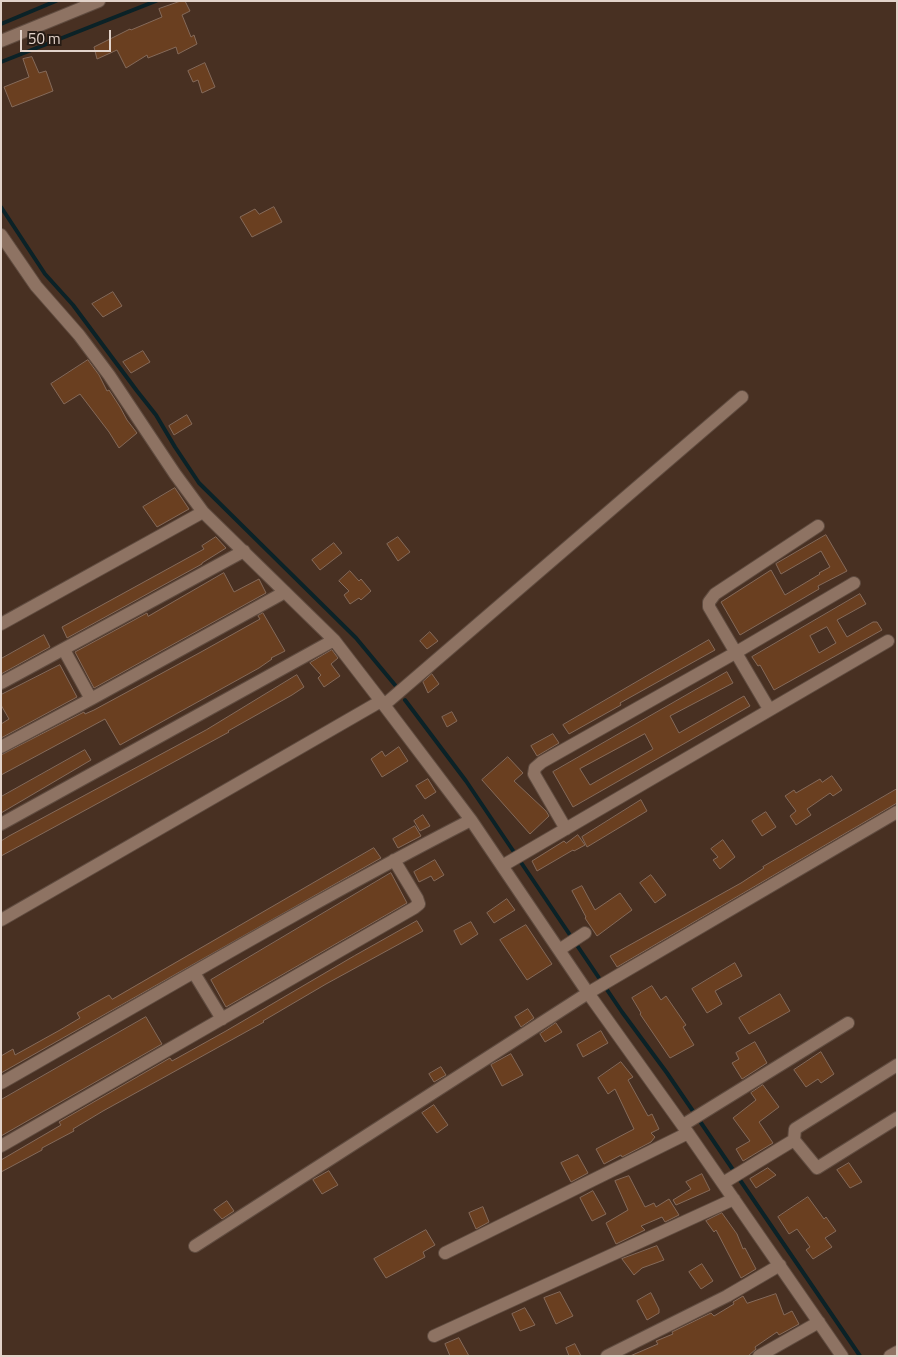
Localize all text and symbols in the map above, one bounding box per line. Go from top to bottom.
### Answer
scale bar [22,20,114,52]
text: 50 m [28,27,61,50]

